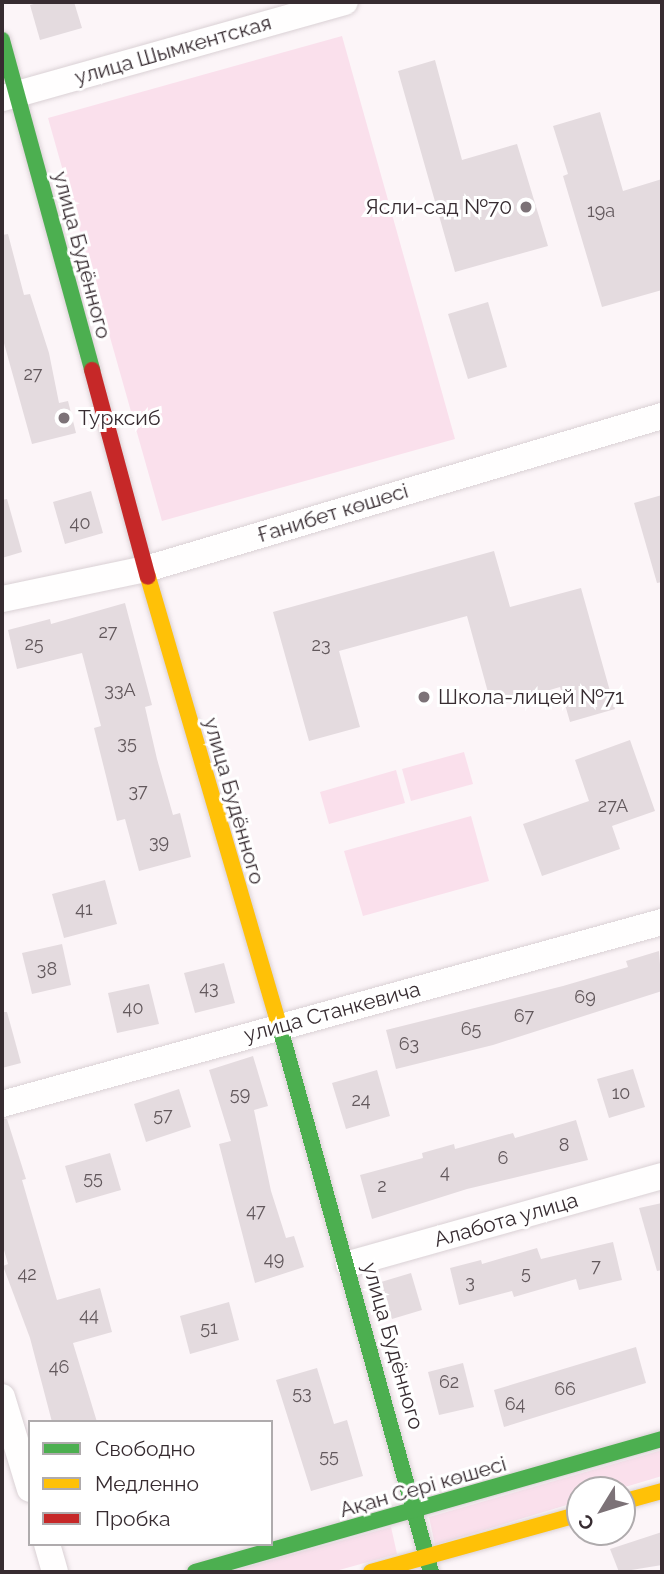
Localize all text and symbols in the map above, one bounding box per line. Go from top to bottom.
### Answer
street label: улица Шымкентская [72,10,274,90]
street label: улица Будённого [48,169,116,341]
place label: Ясли-сад №70 [365,194,512,220]
marker: Ясли-сад №70 [518,199,534,215]
house number: 19а [587,200,615,222]
house number: 27 [23,363,43,385]
place label: Турксиб [78,405,161,431]
marker: Турксиб [56,410,72,426]
street label: Ғанибет көшесі [255,478,411,548]
house number: 40 [70,512,90,534]
house number: 27 [98,621,118,643]
house number: 25 [24,633,44,655]
house number: 23 [312,634,330,656]
house number: 33А [104,679,136,701]
place label: Школа-лицей №71 [438,684,624,710]
marker: Школа-лицей №71 [416,689,432,705]
street label: улица Будённого [198,715,270,887]
house number: 35 [117,732,137,754]
house number: 37 [128,780,148,802]
house number: 27А [598,795,628,817]
house number: 39 [149,831,169,853]
house number: 41 [75,898,93,920]
house number: 38 [37,958,57,980]
street label: улица Станкевича [241,976,423,1048]
house number: 43 [199,977,219,999]
house number: 69 [574,986,596,1008]
house number: 40 [123,997,143,1019]
house number: 67 [514,1005,534,1027]
house number: 65 [461,1018,481,1040]
house number: 63 [399,1033,419,1055]
house number: 10 [612,1082,630,1104]
house number: 59 [230,1083,250,1105]
house number: 24 [351,1089,371,1111]
house number: 57 [153,1104,173,1126]
house number: 8 [559,1134,569,1156]
house number: 6 [498,1147,508,1169]
house number: 4 [440,1161,450,1183]
house number: 55 [83,1167,103,1189]
house number: 2 [377,1175,387,1197]
street label: Алабота улица [431,1187,581,1253]
house number: 47 [246,1200,266,1222]
house number: 49 [264,1248,284,1270]
house number: 7 [591,1255,601,1277]
street label: улица Будённого [357,1260,429,1432]
house number: 5 [521,1262,531,1284]
house number: 42 [17,1263,37,1285]
house number: 3 [465,1271,475,1293]
house number: 44 [79,1304,99,1326]
house number: 51 [200,1317,218,1339]
house number: 46 [49,1356,69,1378]
house number: 62 [439,1371,459,1393]
house number: 66 [554,1378,576,1400]
house number: 53 [292,1382,312,1404]
house number: 64 [505,1393,525,1415]
legend [28,1420,273,1546]
text: Свободно [95,1436,195,1461]
house number: 55 [319,1445,339,1467]
street label: Ақан Сері көшесі [337,1451,509,1523]
text: Медленно [95,1471,199,1496]
north arrow [566,1476,636,1546]
text: Пробка [95,1506,171,1531]
text: С [573,1511,599,1535]

